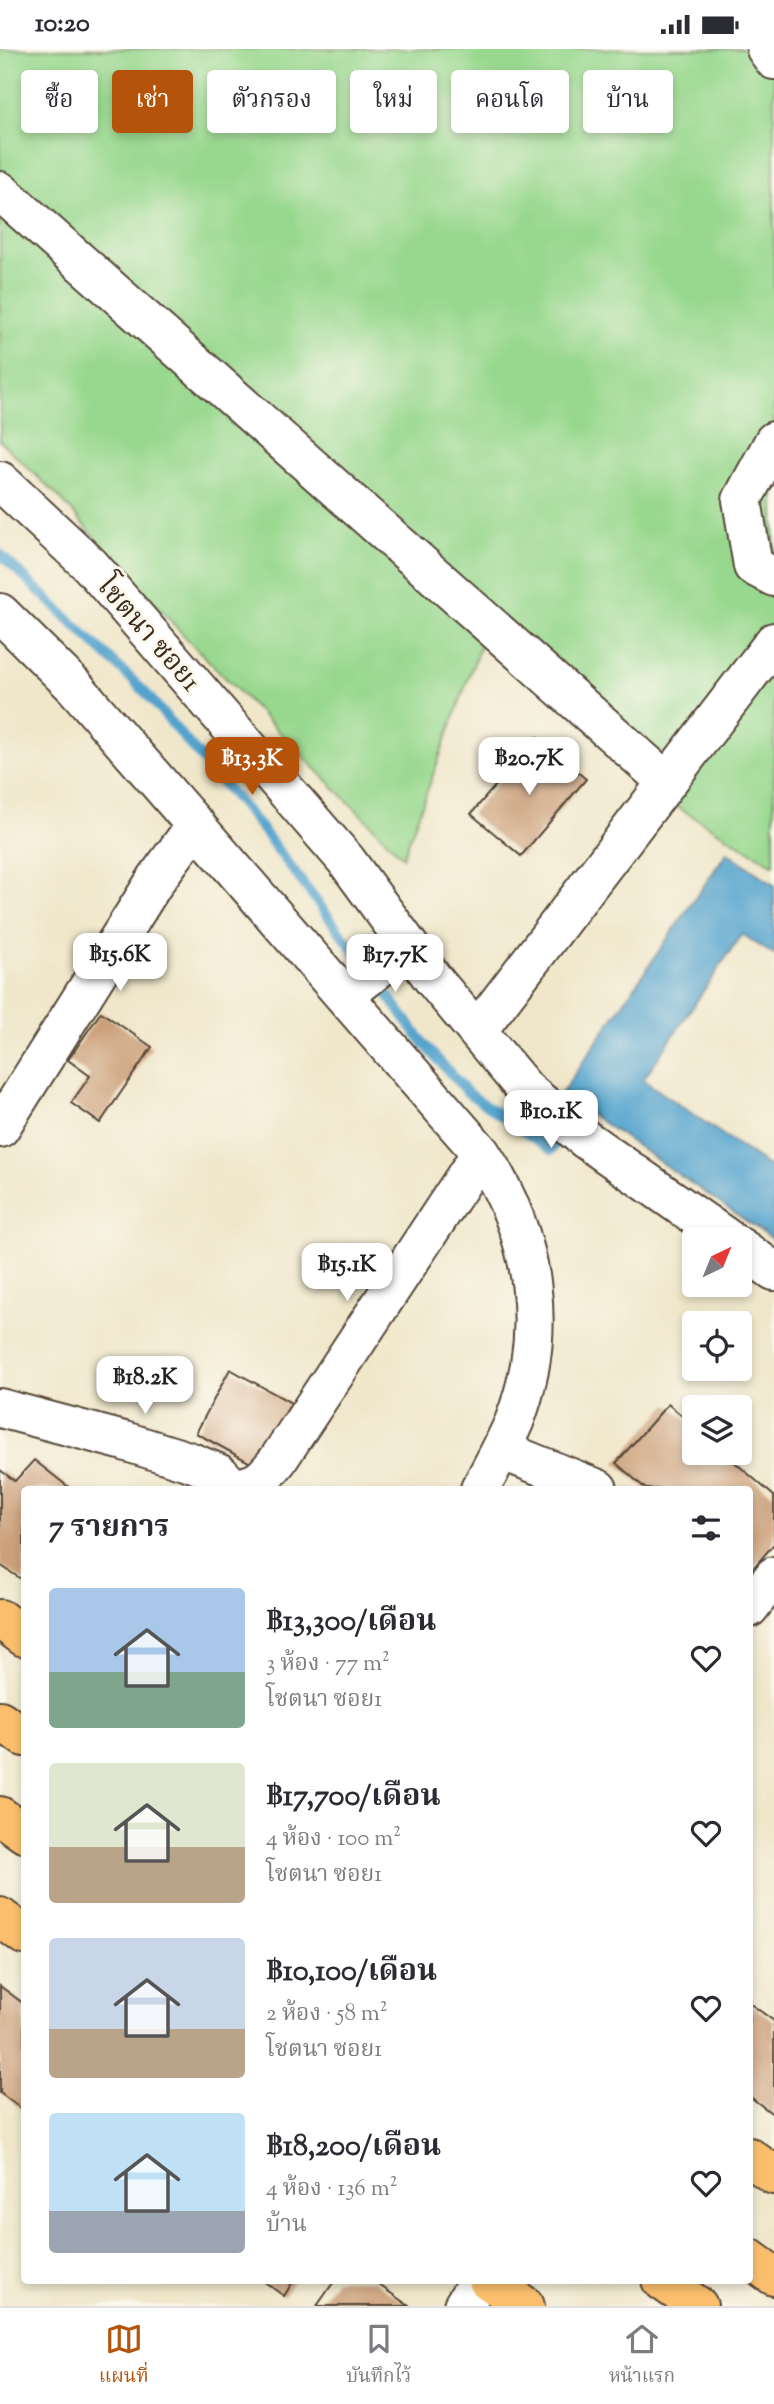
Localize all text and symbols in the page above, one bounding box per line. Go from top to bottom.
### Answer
text: 10:20 [35,6,90,43]
chip: ซื้อ [21,70,98,133]
chip: เช่า [112,70,193,133]
chip: ตัวกรอง [207,70,336,133]
chip: ใหม่ [350,70,437,133]
chip: คอนโด [451,70,569,133]
chip: บ้าน [583,70,673,133]
street label: โชตนา ซอย1 [86,566,211,701]
pin: ฿13.3K [195,737,309,797]
pin: ฿20.7K [472,737,586,797]
text: ฿13.3K [221,743,283,776]
text: ฿20.7K [494,743,564,776]
pin: ฿15.6K [63,933,177,993]
pin: ฿17.7K [338,935,452,994]
text: ฿15.6K [89,939,151,972]
text: ฿17.7K [362,940,428,973]
pin: ฿10.1K [494,1091,608,1150]
text: ฿10.1K [520,1096,582,1129]
north arrow [682,1227,752,1297]
map controls [682,1227,752,1465]
pin: ฿15.1K [290,1243,404,1303]
text: ฿15.1K [318,1249,376,1282]
button: locate [682,1311,752,1381]
pin: ฿18.2K [88,1357,202,1416]
text: ฿18.2K [112,1362,178,1395]
button: layers [682,1395,752,1465]
text: 7 รายการ [49,1507,169,1550]
icon: filters [687,1509,725,1547]
text: ฿13,300/เดือน [266,1601,436,1644]
icon: home [105,1616,189,1700]
icon: heart [687,1639,725,1677]
text: 3 ห้อง · 77 m² [266,1648,390,1681]
text: โชตนา ซอย1 [266,1684,382,1717]
text: ฿17,700/เดือน [266,1776,441,1819]
icon: home [105,1791,189,1875]
icon: heart [687,1814,725,1852]
text: 4 ห้อง · 100 m² [266,1823,401,1856]
text: โชตนา ซอย1 [266,1859,382,1892]
text: ฿10,100/เดือน [266,1951,437,1994]
icon: home [105,1966,189,2050]
icon: heart [687,1989,725,2027]
text: 2 ห้อง · 58 m² [266,1998,388,2031]
text: โชตนา ซอย1 [266,2034,382,2067]
text: ฿18,200/เดือน [266,2126,441,2169]
icon: home [105,2141,189,2225]
icon: heart [687,2164,725,2202]
text: 4 ห้อง · 136 m² [266,2173,397,2206]
text: บ้าน [266,2209,307,2242]
tab: แผนที่ [99,2320,149,2392]
tab: บันทึกไว้ [346,2320,411,2392]
tab: หน้าแรก [609,2320,675,2392]

